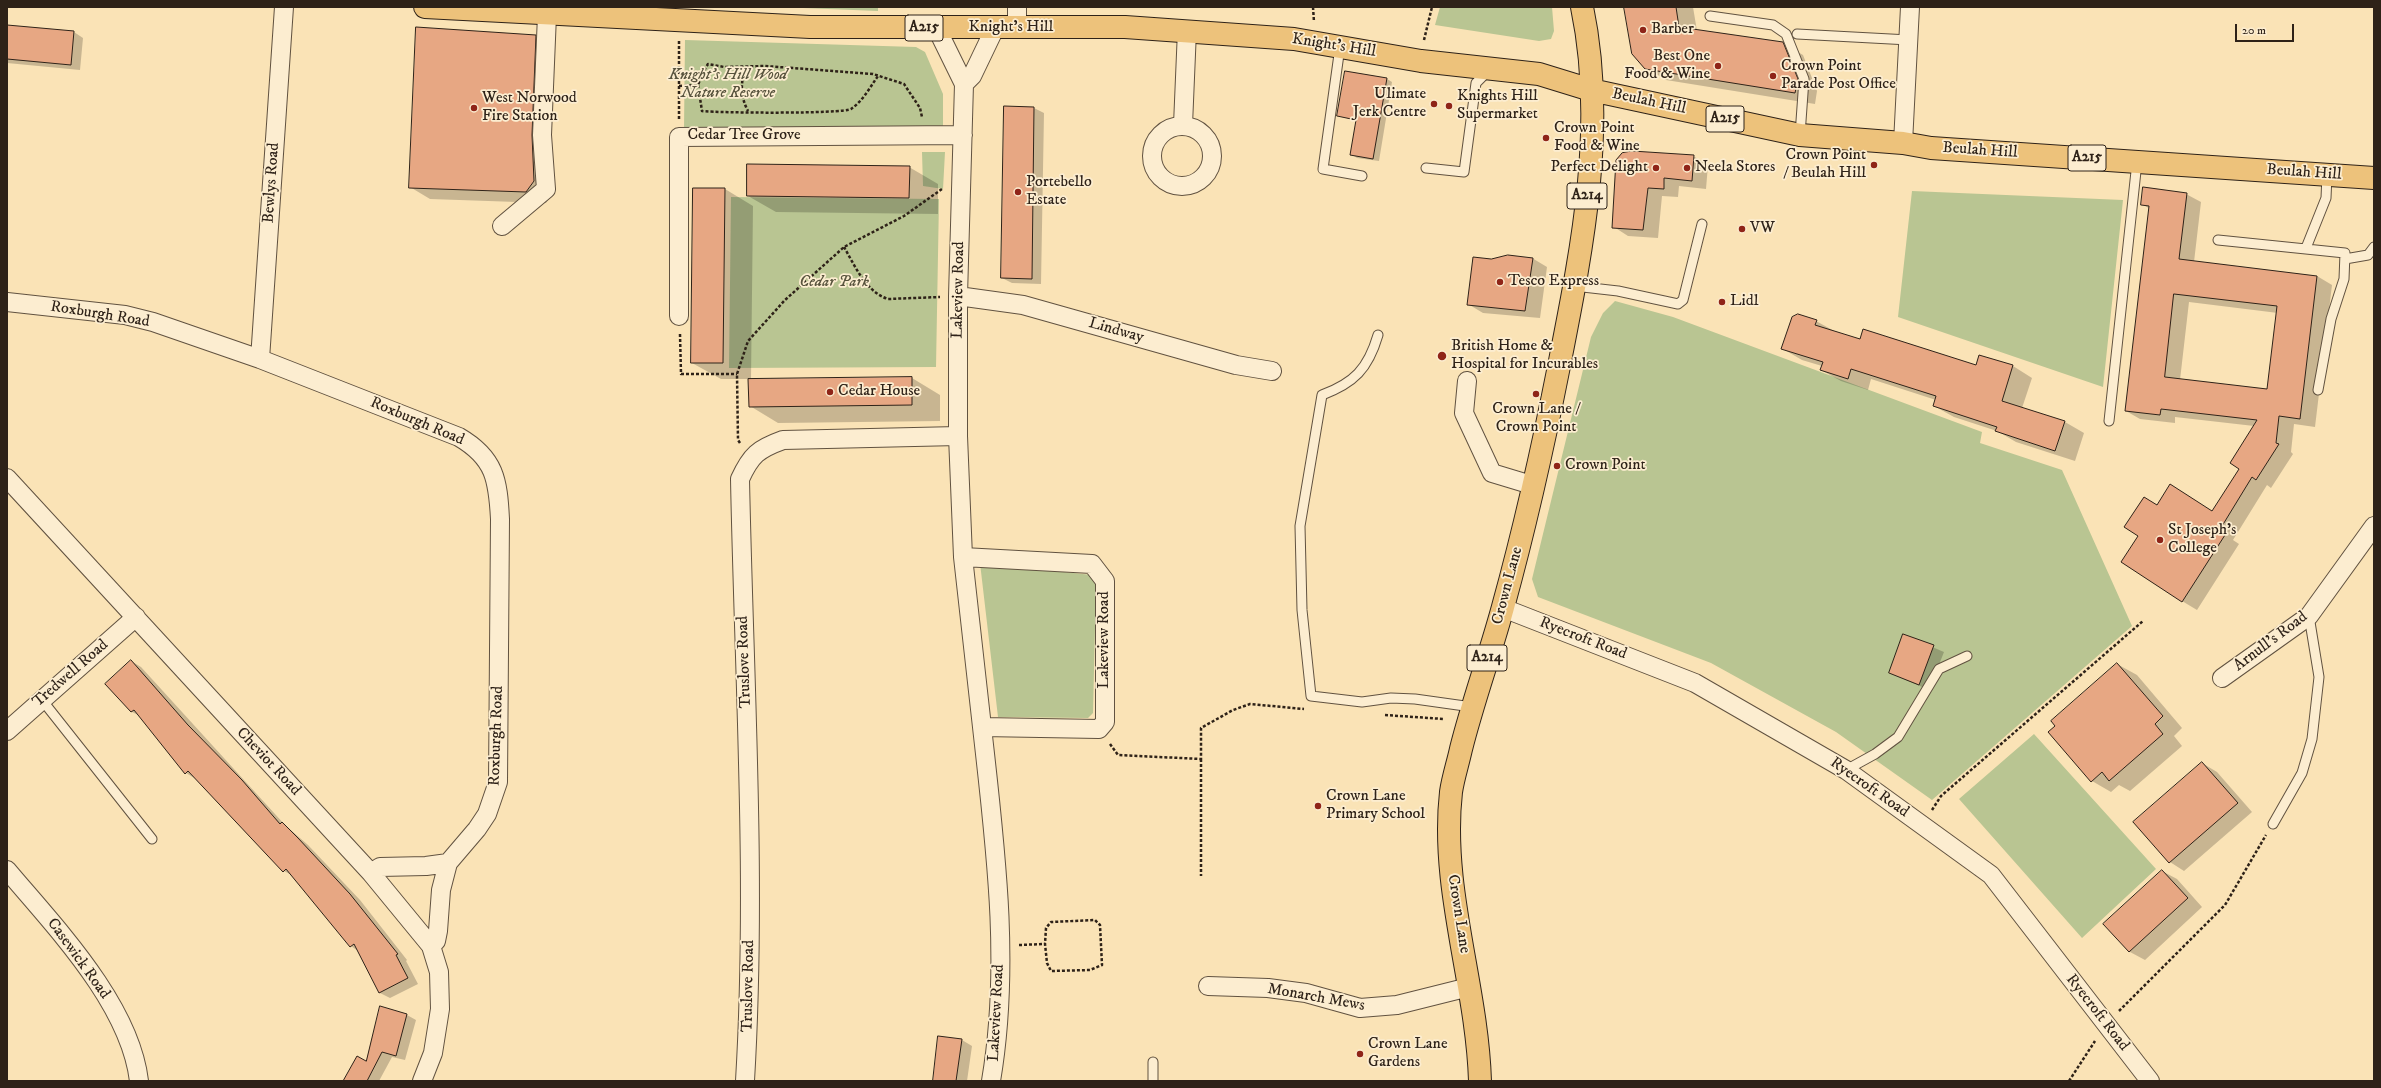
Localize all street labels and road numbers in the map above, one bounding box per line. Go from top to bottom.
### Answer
road number: A215 [905,15,943,41]
street label: Knight's Hill [969,18,1053,38]
street label: Knight's Hill [1291,30,1377,62]
street label: Beulah Hill [1610,85,1688,119]
road number: A215 [1706,106,1744,132]
street label: Cedar Tree Grove [687,126,801,146]
street label: Beulah Hill [1942,139,2018,163]
street label: Bewlys Road [260,142,284,224]
road number: A215 [2068,145,2106,171]
street label: Beulah Hill [2266,161,2342,185]
road number: A214 [1567,183,1607,209]
street label: Lakeview Road [949,241,969,339]
street label: Roxburgh Road [49,298,151,332]
street label: Lindway [1086,314,1146,348]
street label: Roxburgh Road [367,394,467,450]
street label: Crown Lane [1488,545,1528,627]
street label: Lakeview Road [1095,591,1115,689]
street label: Arnull's Road [2230,608,2312,676]
street label: Ryecroft Road [1537,614,1629,664]
street label: Truslove Road [734,616,756,708]
street label: Tredwell Road [29,636,113,712]
road number: A214 [1467,645,1507,671]
street label: Roxburgh Road [486,686,508,786]
street label: Cheviot Road [232,724,304,800]
street label: Ryecroft Road [1826,754,1912,822]
street label: Crown Lane [1442,873,1474,955]
street label: Casewick Road [42,915,114,1003]
street label: Truslove Road [739,940,759,1032]
street label: Lakeview Road [985,964,1009,1062]
street label: Ryecroft Road [2061,971,2133,1055]
street label: Monarch Mews [1266,980,1366,1016]

